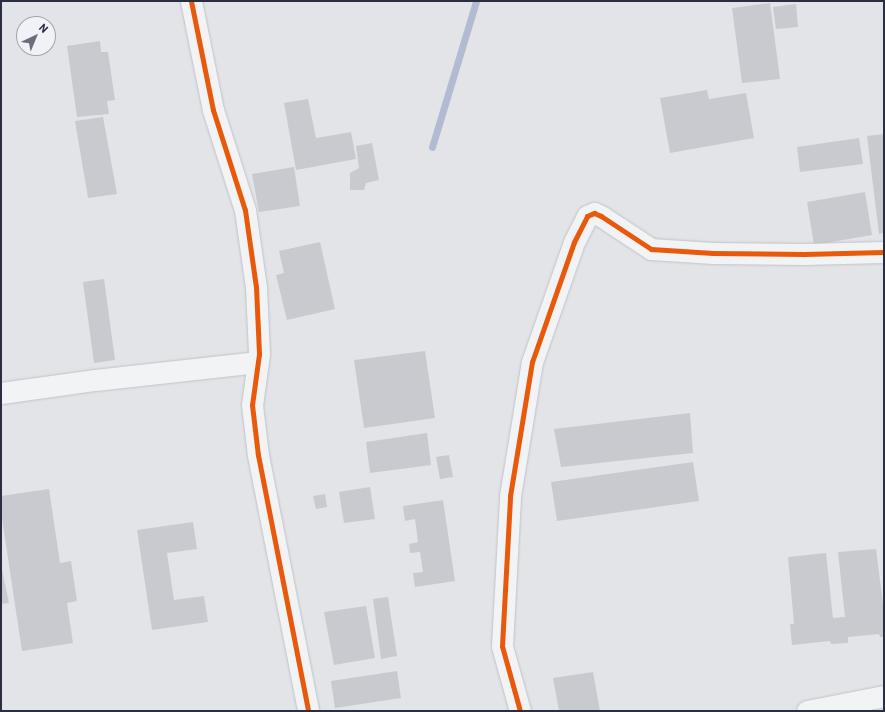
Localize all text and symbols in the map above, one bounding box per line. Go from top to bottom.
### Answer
north arrow [16,16,56,56]
text: N [37,21,51,35]

